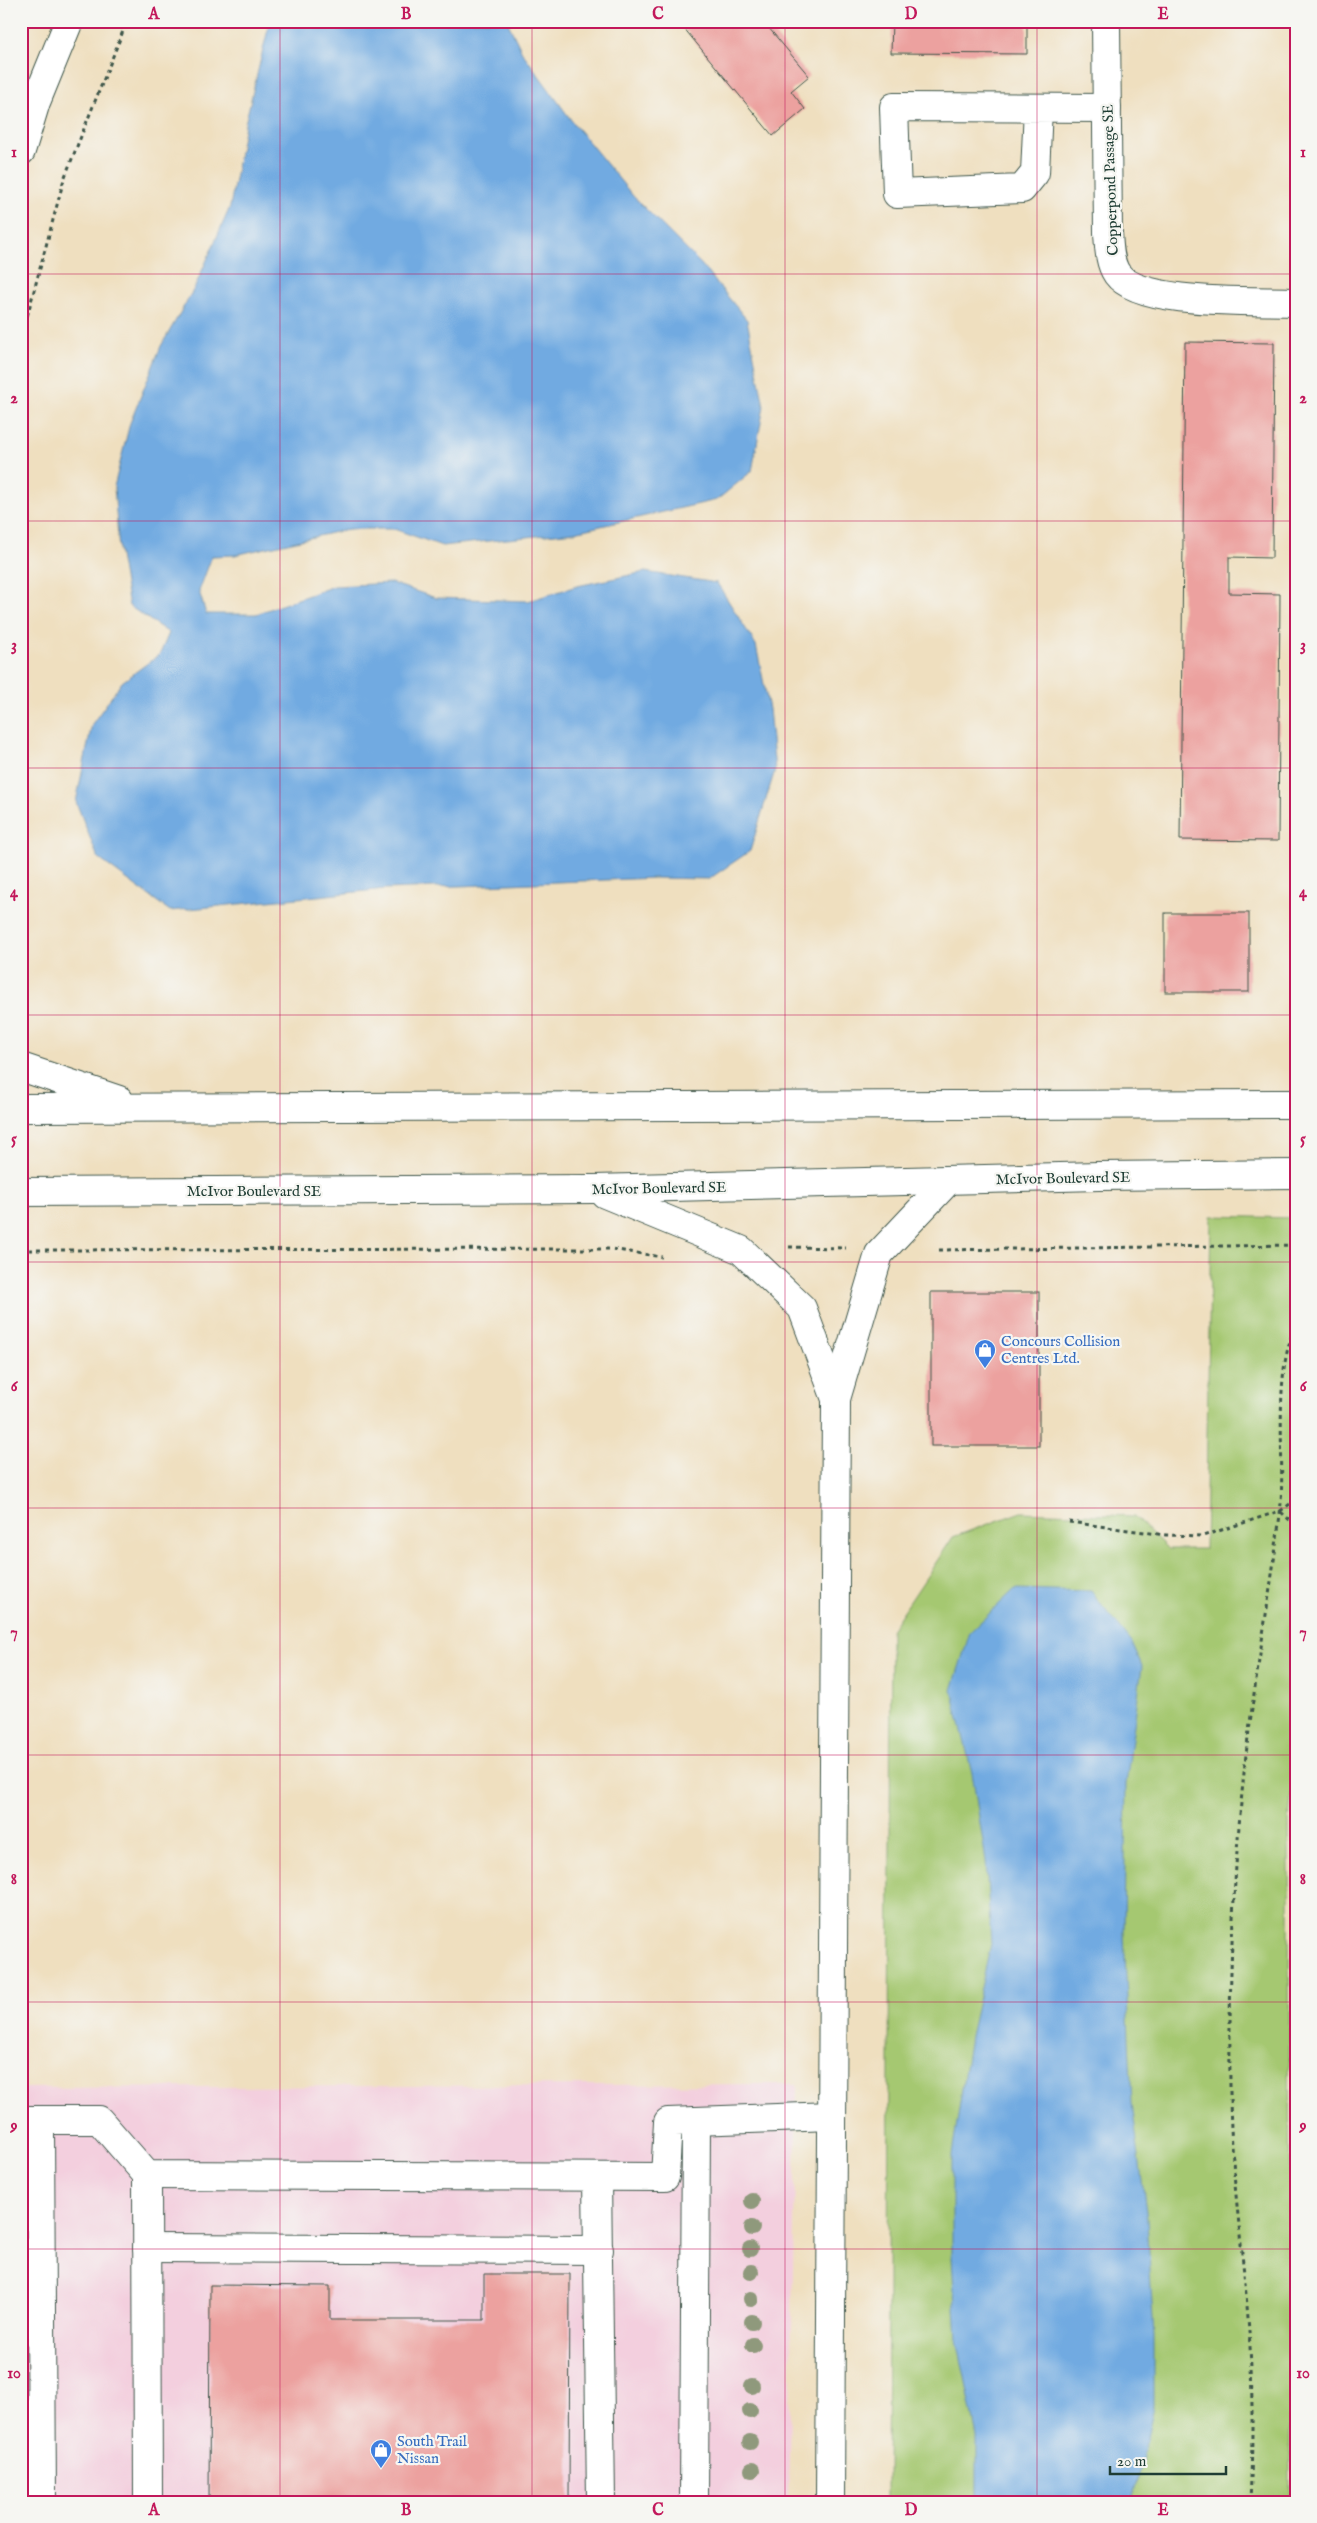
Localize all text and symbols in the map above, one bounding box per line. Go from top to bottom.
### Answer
text: A [148,5,161,25]
text: B [401,5,412,25]
text: C [652,5,664,25]
text: D [905,5,918,25]
text: E [1157,5,1169,25]
street label: Copperpond Passage SE [1098,104,1123,256]
text: 1 [11,143,17,163]
text: 1 [1300,143,1306,163]
text: 2 [10,389,18,409]
text: 2 [1299,389,1307,409]
text: 3 [11,636,17,656]
text: 3 [1300,636,1306,656]
text: 4 [10,883,19,903]
text: 4 [1299,883,1308,903]
text: 5 [11,1130,17,1150]
text: 5 [1300,1130,1306,1150]
street label: McIvor Boulevard SE [996,1168,1130,1189]
street label: McIvor Boulevard SE [592,1178,726,1199]
street label: McIvor Boulevard SE [187,1182,321,1201]
place label: Concours Collision Centres Ltd. [1001,1332,1120,1368]
shop icon: Concours Collision Centres Ltd. [973,1338,997,1369]
text: 6 [11,1377,19,1397]
text: 6 [1300,1377,1308,1397]
text: 7 [10,1623,18,1643]
text: 7 [1299,1623,1307,1643]
text: 8 [11,1870,17,1890]
text: 8 [1300,1870,1306,1890]
text: 9 [10,2117,18,2137]
text: 9 [1299,2117,1307,2137]
text: 10 [7,2364,21,2384]
text: 10 [1296,2364,1310,2384]
place label: South Trail Nissan [397,2432,468,2468]
shop icon: South Trail Nissan [369,2438,393,2469]
scale bar [1110,2443,1226,2475]
text: 20 m [1117,2452,1147,2471]
text: A [148,2501,161,2521]
text: B [401,2501,412,2521]
text: C [652,2501,664,2521]
text: D [905,2501,918,2521]
text: E [1157,2501,1169,2521]

